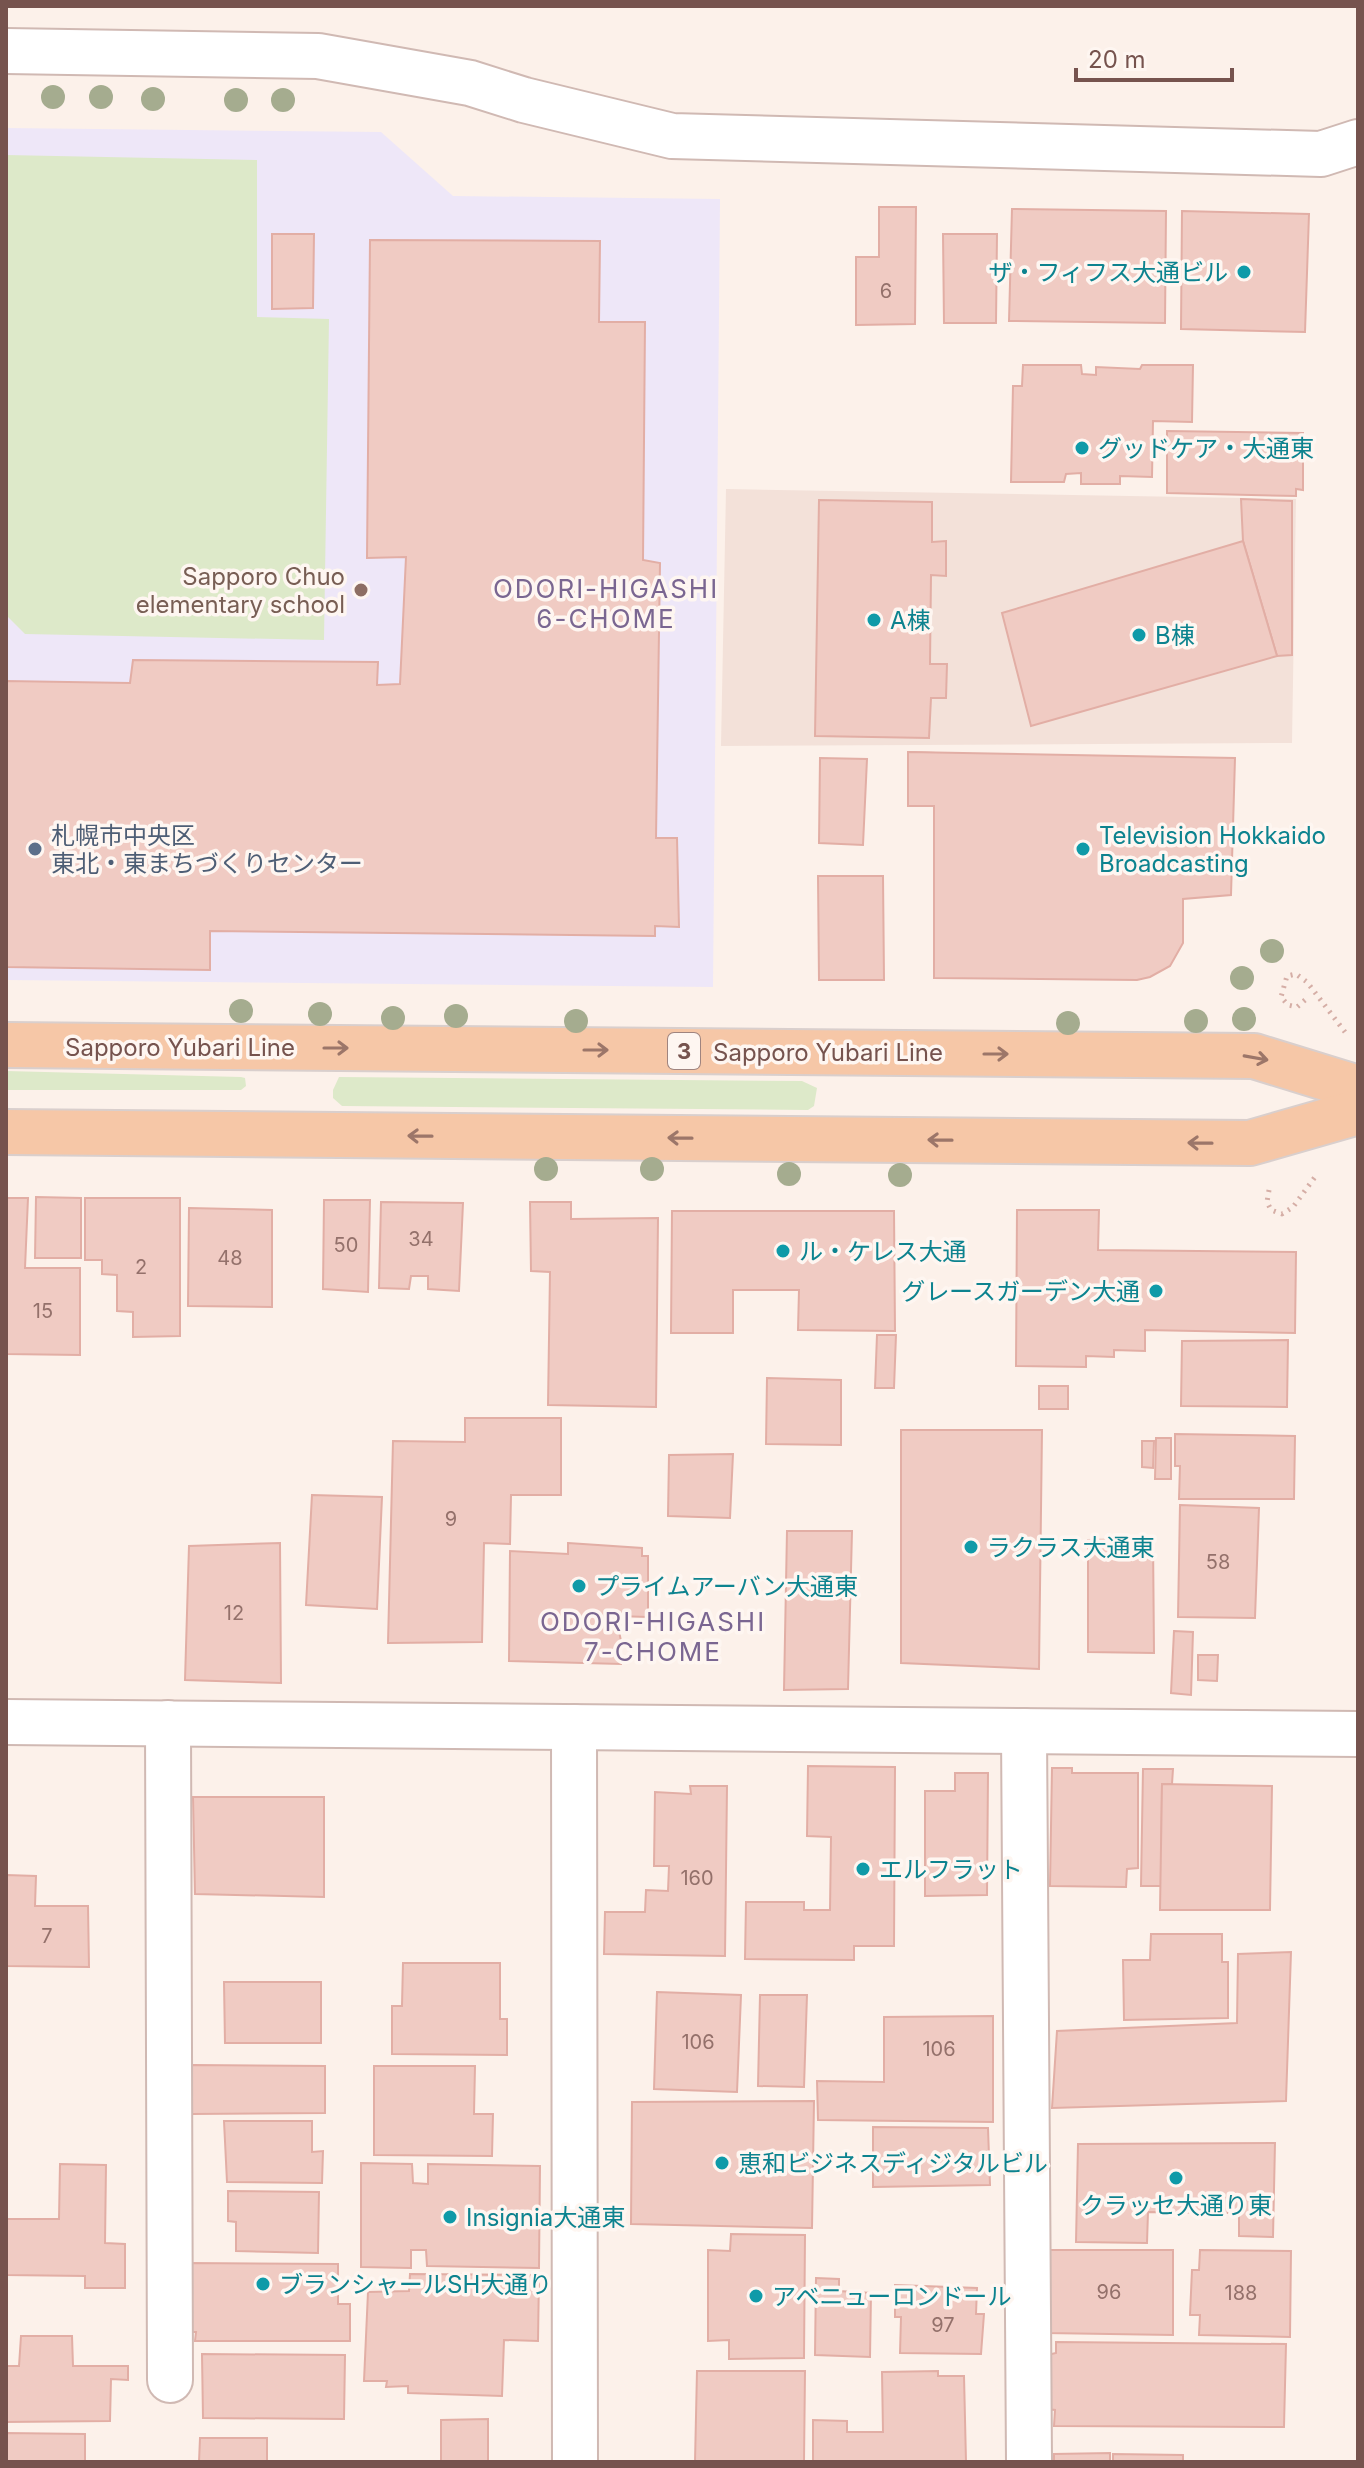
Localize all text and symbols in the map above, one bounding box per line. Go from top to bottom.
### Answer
scale bar [1076,32,1232,82]
text: 20 m [1088,45,1146,74]
place label: ザ・フィフス大通ビル [988,258,1228,287]
marker: ザ・フィフス大通ビル [1235,263,1253,281]
house number: 6 [880,279,892,303]
place label: グッドケア・大通東 [1098,434,1314,463]
marker: グッドケア・大通東 [1073,439,1091,457]
place label: Sapporo Chuo elementary school [136,562,345,619]
district label: ODORI-HIGASHI 6-CHOME [493,573,719,634]
marker: Sapporo Chuo elementary school [352,581,370,599]
place label: A棟 [890,606,931,635]
marker: A棟 [865,611,883,629]
place label: B棟 [1155,621,1195,650]
marker: B棟 [1130,626,1148,644]
place label: 札幌市中央区 東北・東まちづくりセンター [51,821,363,878]
place label: Television Hokkaido Broadcasting [1099,821,1326,878]
marker: 札幌市中央区 東北・東まちづくりセンター [26,840,44,858]
marker: Television Hokkaido Broadcasting [1074,840,1092,858]
street label: Sapporo Yubari Line [65,1033,295,1062]
road number: 3 [668,1033,700,1069]
street label: Sapporo Yubari Line [713,1038,943,1067]
one-way arrow [322,1040,349,1056]
one-way arrow [582,1042,609,1058]
one-way arrow [982,1046,1009,1062]
one-way arrow [1242,1052,1268,1067]
one-way arrow [407,1128,434,1144]
one-way arrow [667,1130,694,1146]
one-way arrow [927,1132,954,1148]
one-way arrow [1187,1135,1214,1150]
house number: 34 [408,1227,434,1251]
house number: 50 [334,1233,358,1257]
place label: ル・ケレス大通 [799,1237,967,1266]
marker: ル・ケレス大通 [774,1242,792,1260]
house number: 48 [217,1246,243,1270]
house number: 2 [135,1255,147,1279]
place label: グレースガーデン大通 [901,1277,1140,1306]
marker: グレースガーデン大通 [1147,1282,1165,1300]
house number: 15 [33,1299,53,1323]
house number: 9 [445,1507,457,1531]
place label: ラクラス大通東 [987,1533,1155,1562]
marker: ラクラス大通東 [962,1538,980,1556]
house number: 58 [1206,1550,1230,1574]
place label: プライムアーバン大通東 [595,1572,858,1601]
marker: プライムアーバン大通東 [570,1577,588,1595]
house number: 12 [224,1601,244,1625]
district label: ODORI-HIGASHI 7-CHOME [540,1606,766,1667]
place label: エルフラット [879,1855,1023,1884]
marker: エルフラット [854,1860,872,1878]
house number: 160 [680,1866,714,1890]
house number: 7 [41,1924,53,1948]
house number: 106 [681,2030,715,2054]
house number: 106 [922,2037,956,2061]
place label: 恵和ビジネスディジタルビル [738,2149,1048,2178]
marker: 恵和ビジネスディジタルビル [713,2154,731,2172]
marker: クラッセ大通り東 [1167,2169,1185,2187]
place label: クラッセ大通り東 [1080,2191,1272,2220]
place label: Insignia大通東 [466,2203,625,2232]
marker: Insignia大通東 [441,2208,459,2226]
place label: ブランシャールSH大通り [279,2270,552,2299]
marker: ブランシャールSH大通り [254,2275,272,2293]
house number: 96 [1097,2280,1121,2304]
house number: 188 [1225,2281,1257,2305]
place label: アベニューロンドール [772,2282,1012,2311]
marker: アベニューロンドール [747,2287,765,2305]
house number: 97 [931,2313,955,2337]

